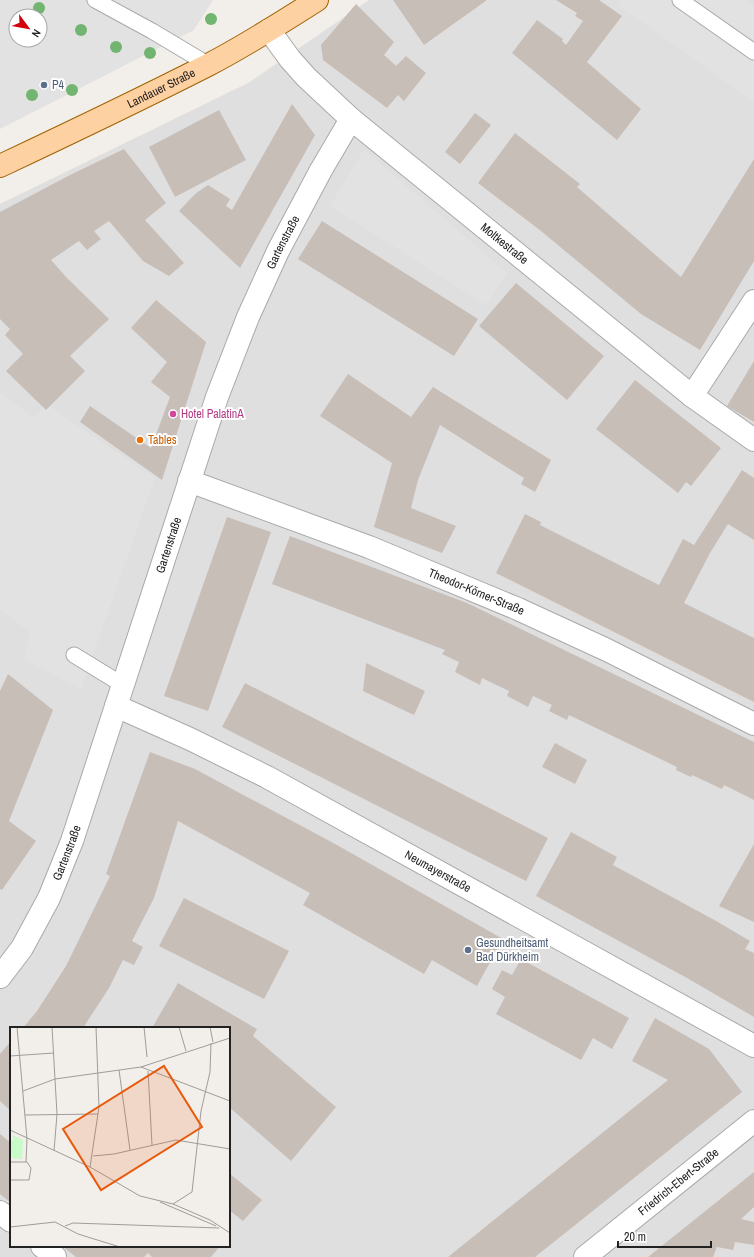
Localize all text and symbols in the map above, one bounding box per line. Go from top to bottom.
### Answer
north arrow [8,8,48,48]
text: N [29,27,44,40]
street label: Landauer Straße [125,65,198,112]
place label: P4 [52,77,65,93]
marker: P4 [39,80,49,90]
street label: Gartenstraße [263,213,303,272]
street label: Moltkestraße [477,219,531,268]
place label: Hotel PalatinA [181,406,244,422]
marker: Hotel PalatinA [168,409,178,419]
place label: Tables [148,432,177,448]
marker: Tables [135,435,145,445]
street label: Gartenstraße [152,515,185,575]
street label: Theodor-Körner-Straße [426,565,527,619]
street label: Gartenstraße [49,823,85,883]
street label: Neumayerstraße [402,847,474,896]
place label: Gesundheitsamt Bad Dürkheim [476,935,548,965]
marker: Gesundheitsamt Bad Dürkheim [463,945,473,955]
inset map [10,1027,230,1247]
street label: Friedrich-Ebert-Straße [635,1144,722,1219]
scale bar [618,1223,711,1249]
text: 20 m [624,1229,646,1245]

